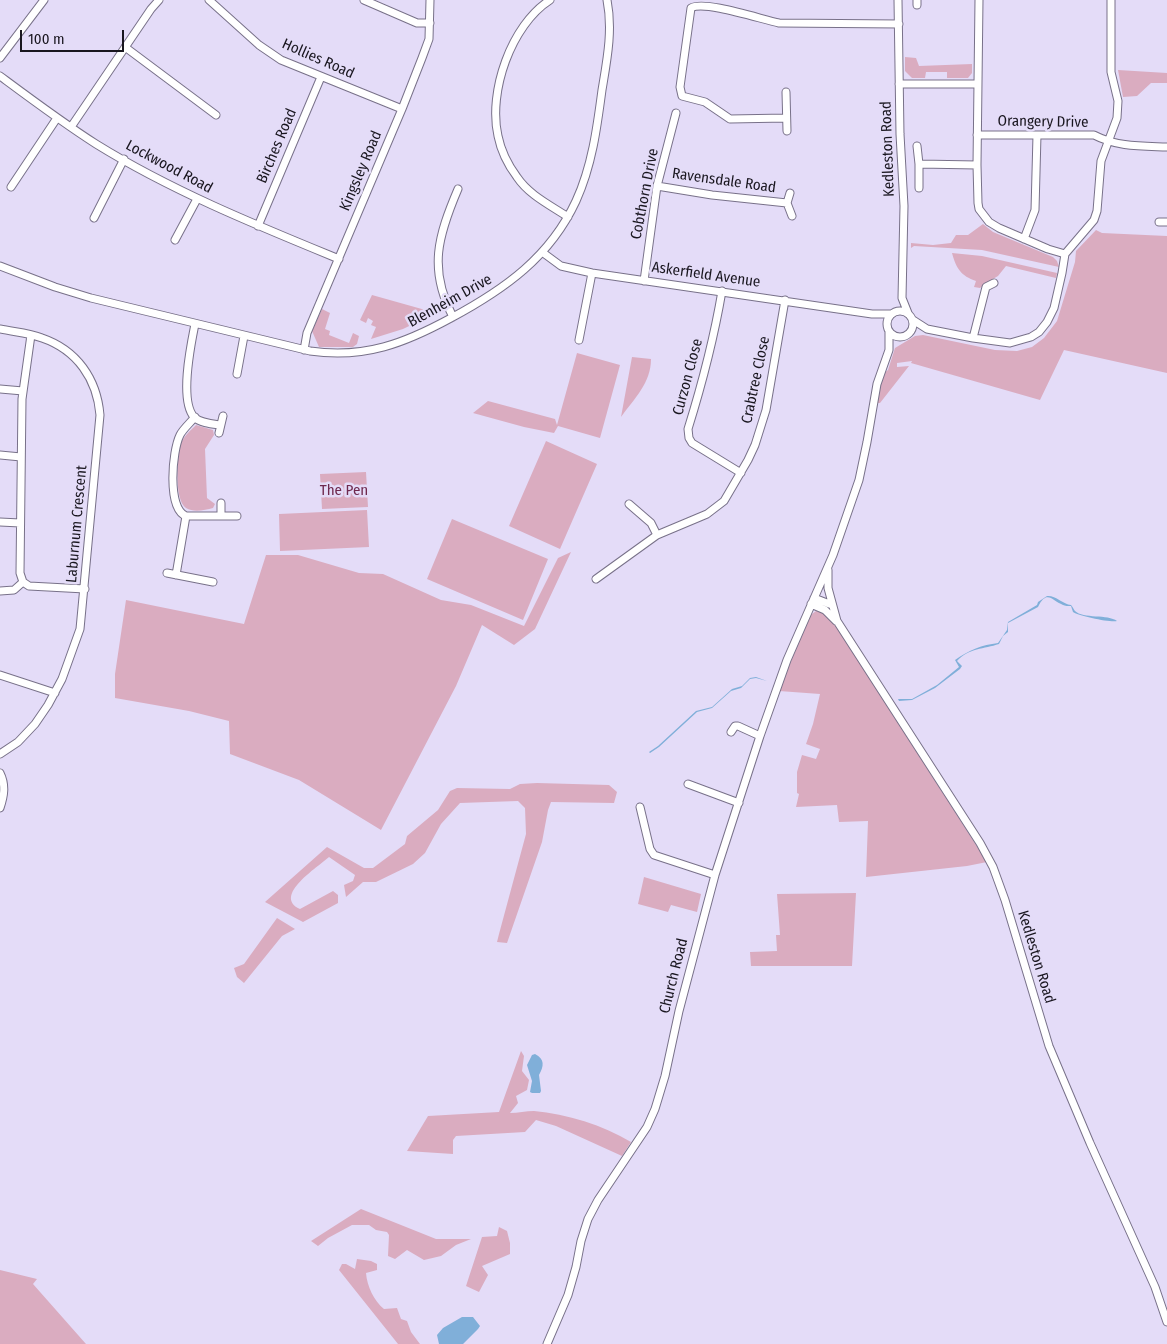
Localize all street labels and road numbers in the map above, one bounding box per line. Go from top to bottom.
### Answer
street label: Hollies Road [279,35,357,83]
street label: Kedleston Road [877,101,899,197]
street label: Birches Road [253,106,301,186]
street label: Orangery Drive [997,112,1089,132]
street label: Kingsley Road [336,128,386,214]
street label: Lockwood Road [122,137,216,197]
street label: Cobthorn Drive [627,147,663,241]
street label: Ravensdale Road [671,165,777,197]
street label: Askerfield Avenue [650,258,762,292]
street label: Blenheim Drive [405,271,495,331]
street label: Crabtree Close [738,335,774,425]
street label: Curzon Close [669,337,707,417]
street label: Laburnum Crescent [63,464,91,584]
street label: Kedleston Road [1013,908,1059,1006]
street label: Church Road [656,936,692,1016]

